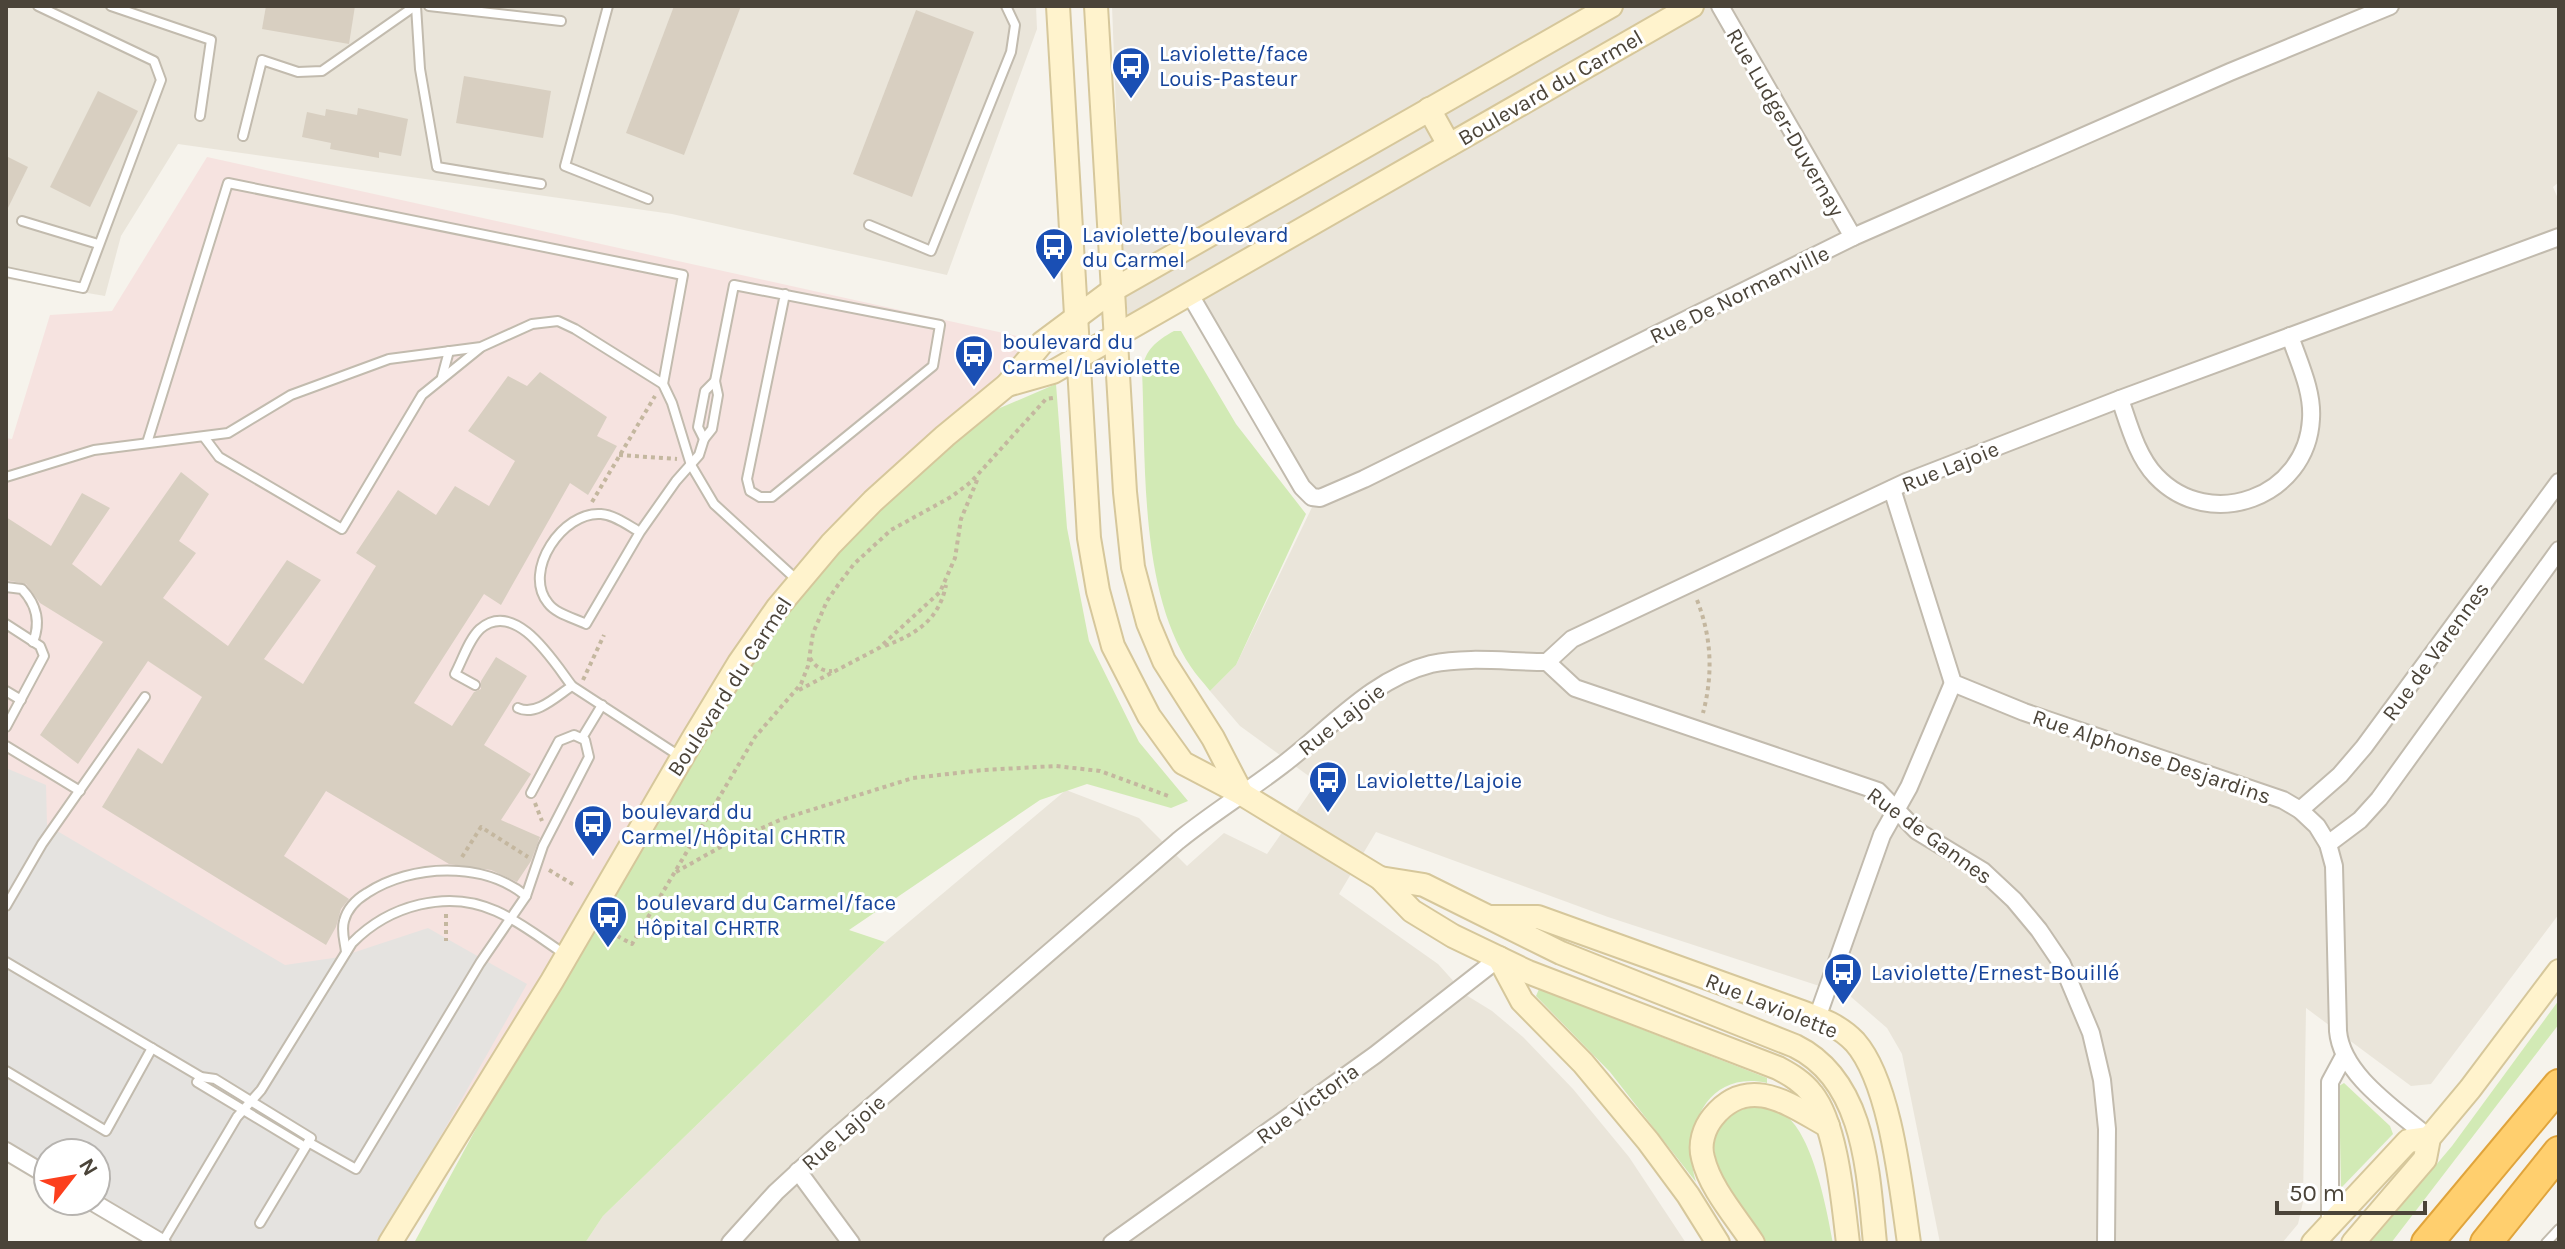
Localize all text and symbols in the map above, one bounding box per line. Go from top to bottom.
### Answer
street label: Boulevard du Carmel [1453,24,1648,151]
street label: Rue Ludger-Duvernay [1721,24,1850,221]
place label: Laviolette/face Louis-Pasteur [1159,41,1308,92]
bus stop icon: Laviolette/face Louis-Pasteur [1110,45,1152,100]
place label: Laviolette/boulevard du Carmel [1082,222,1289,273]
bus stop icon: Laviolette/boulevard du Carmel [1033,226,1075,281]
street label: Rue De Normanville [1645,240,1833,350]
place label: boulevard du Carmel/Laviolette [1002,329,1180,380]
bus stop icon: boulevard du Carmel/Laviolette [953,333,995,388]
street label: Rue Lajoie [1898,436,2003,498]
street label: Rue de Varennes [2377,577,2495,726]
street label: Boulevard du Carmel [662,592,798,781]
street label: Rue Lajoie [1293,678,1390,762]
street label: Rue Alphonse Desjardins [2029,704,2274,810]
bus stop icon: Laviolette/Lajoie [1307,759,1349,814]
place label: Laviolette/Lajoie [1356,768,1522,794]
street label: Rue de Gannes [1862,782,1997,890]
place label: boulevard du Carmel/Hôpital CHRTR [621,799,846,850]
bus stop icon: boulevard du Carmel/Hôpital CHRTR [572,803,614,858]
place label: boulevard du Carmel/face Hôpital CHRTR [636,890,896,941]
bus stop icon: boulevard du Carmel/face Hôpital CHRTR [587,894,629,949]
bus stop icon: Laviolette/Ernest-Bouillé [1822,951,1864,1006]
place label: Laviolette/Ernest-Bouillé [1871,960,2119,986]
street label: Rue Laviolette [1702,968,1842,1044]
street label: Rue Victoria [1251,1058,1364,1150]
street label: Rue Lajoie [796,1089,891,1176]
north arrow [32,1137,112,1217]
text: N [73,1154,103,1181]
scale bar [2277,1165,2425,1215]
text: 50 m [2289,1179,2345,1207]

